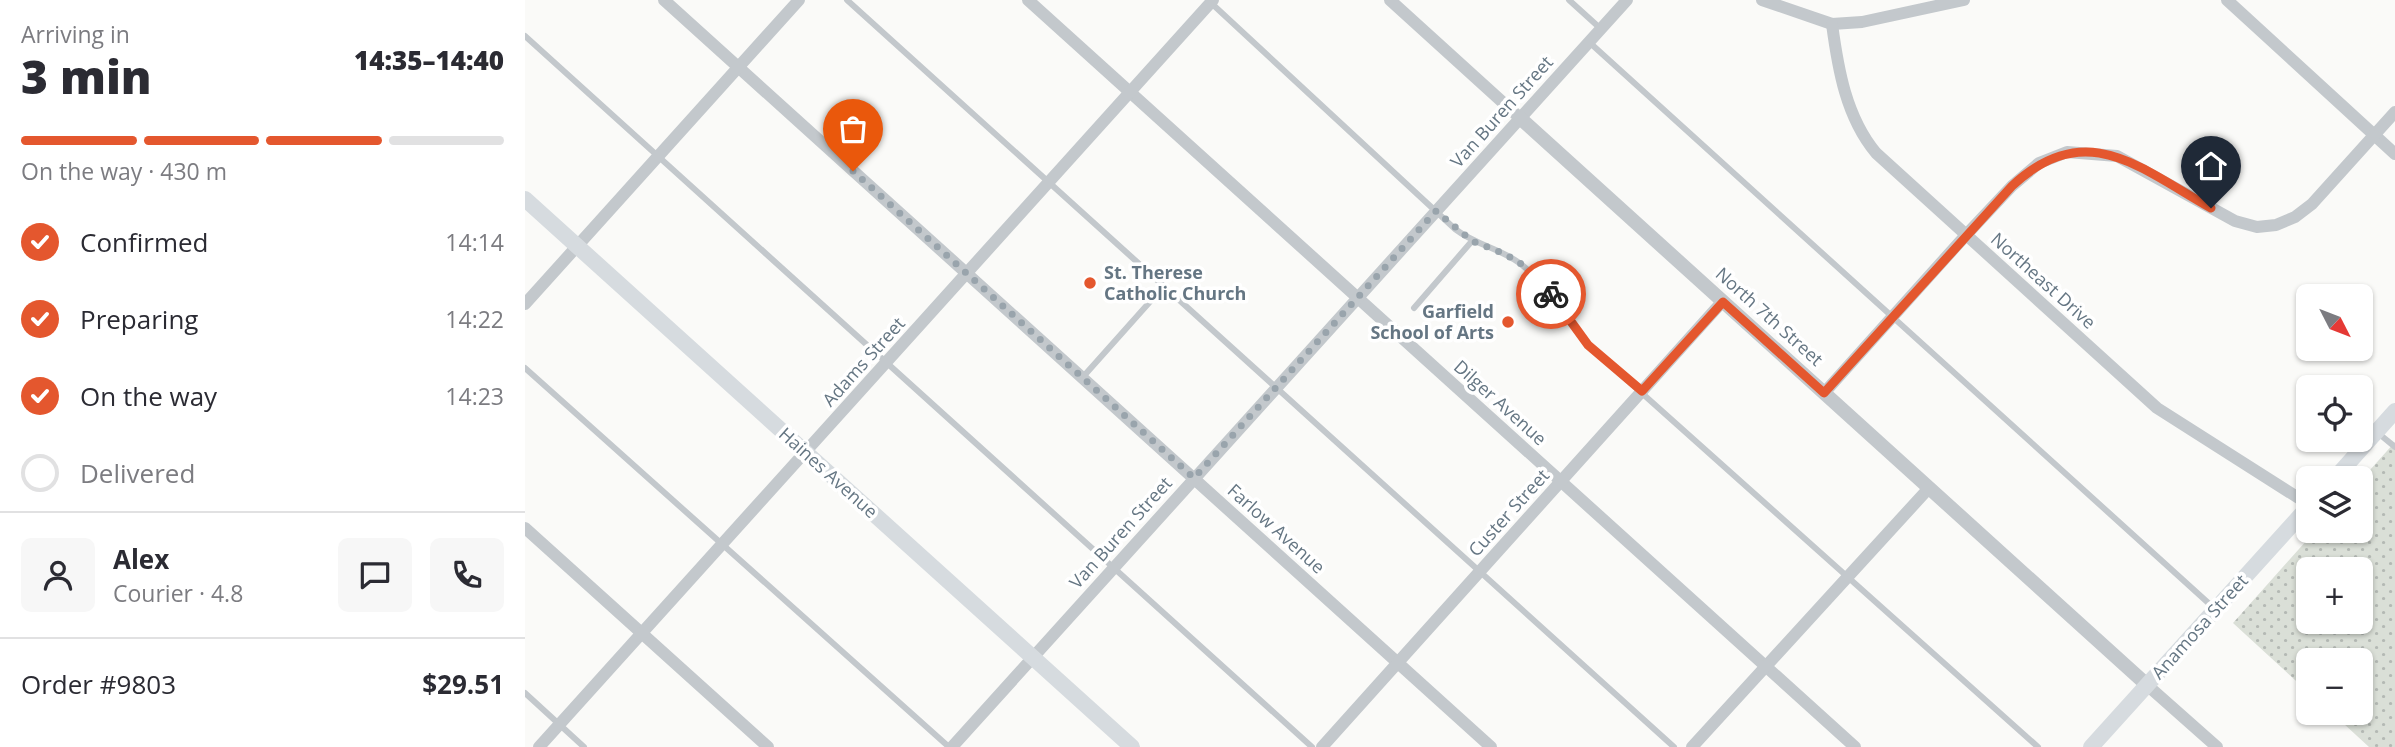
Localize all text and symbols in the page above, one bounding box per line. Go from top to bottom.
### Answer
text: Arriving in [21,18,130,50]
text: 14:35–14:40 [354,42,504,78]
text: 3 min [21,45,152,107]
street label: Van Buren Street [1445,50,1558,172]
pin [823,99,883,171]
icon: bag [834,110,872,148]
pin [2181,136,2241,208]
icon: home [2192,147,2230,185]
text: On the way · 430 m [21,155,227,187]
icon: check [21,223,59,261]
text: Confirmed [80,224,208,260]
text: 14:14 [445,226,504,258]
street label: Northeast Drive [1986,227,2101,334]
courier [1516,259,1586,329]
place label: St. Therese Catholic Church [1104,260,1246,305]
street label: North 7th Street [1711,262,1828,371]
marker: St. Therese Catholic Church [1082,275,1098,291]
icon: bike [1532,275,1570,313]
north arrow [2296,284,2373,360]
map controls [2296,284,2373,725]
place label: Garfield School of Arts [1370,299,1494,344]
icon: check [21,300,59,338]
text: Preparing [80,301,198,337]
text: 14:22 [445,303,504,335]
street label: Adams Street [817,311,910,411]
marker: Garfield School of Arts [1500,314,1516,330]
street label: Dilger Avenue [1449,354,1552,450]
button: locate [2296,375,2373,452]
icon: check [21,377,59,415]
text: On the way [80,378,217,414]
text: 14:23 [445,380,504,412]
street label: Haines Avenue [774,422,883,523]
text: Delivered [80,455,195,491]
street label: Custer Street [1463,464,1554,561]
button: layers [2296,466,2373,543]
street label: Van Buren Street [1064,471,1177,593]
street label: Farlow Avenue [1223,478,1331,578]
button: person [21,538,95,612]
button: chat [338,538,412,612]
button: phone [430,538,504,612]
text: Alex [113,541,169,577]
button: + [2296,557,2373,634]
street label: Anamosa Street [2146,569,2253,684]
text: Courier · 4.8 [113,577,243,609]
button: − [2296,648,2373,725]
text: Order #9803 [21,666,176,702]
text: $29.51 [422,666,504,702]

